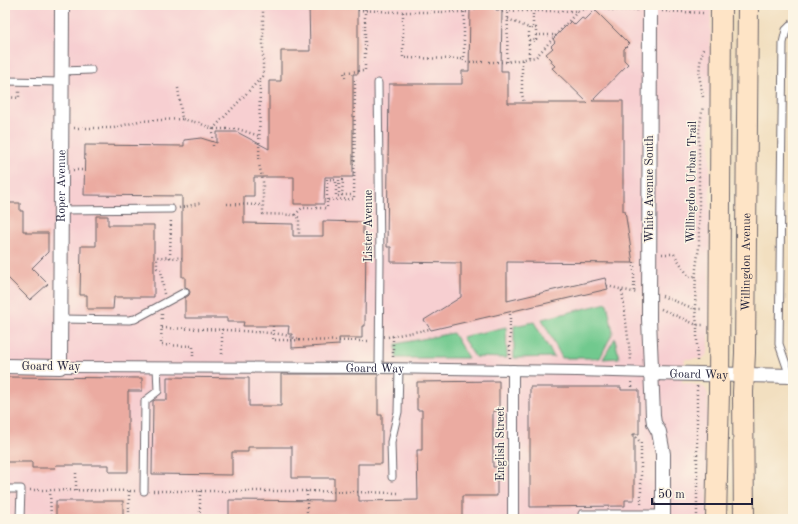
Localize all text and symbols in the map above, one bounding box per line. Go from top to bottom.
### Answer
street label: Willingdon Urban Trail [685,121,699,243]
street label: White Avenue South [644,135,656,243]
street label: Roper Avenue [56,149,68,222]
street label: Lister Avenue [363,189,375,262]
street label: Willingdon Avenue [740,212,753,311]
street label: Goard Way [21,361,81,373]
street label: Goard Way [345,363,405,375]
street label: Goard Way [669,368,729,382]
street label: English Street [495,407,507,481]
scale bar [652,480,752,506]
text: 50 m [658,488,685,501]

